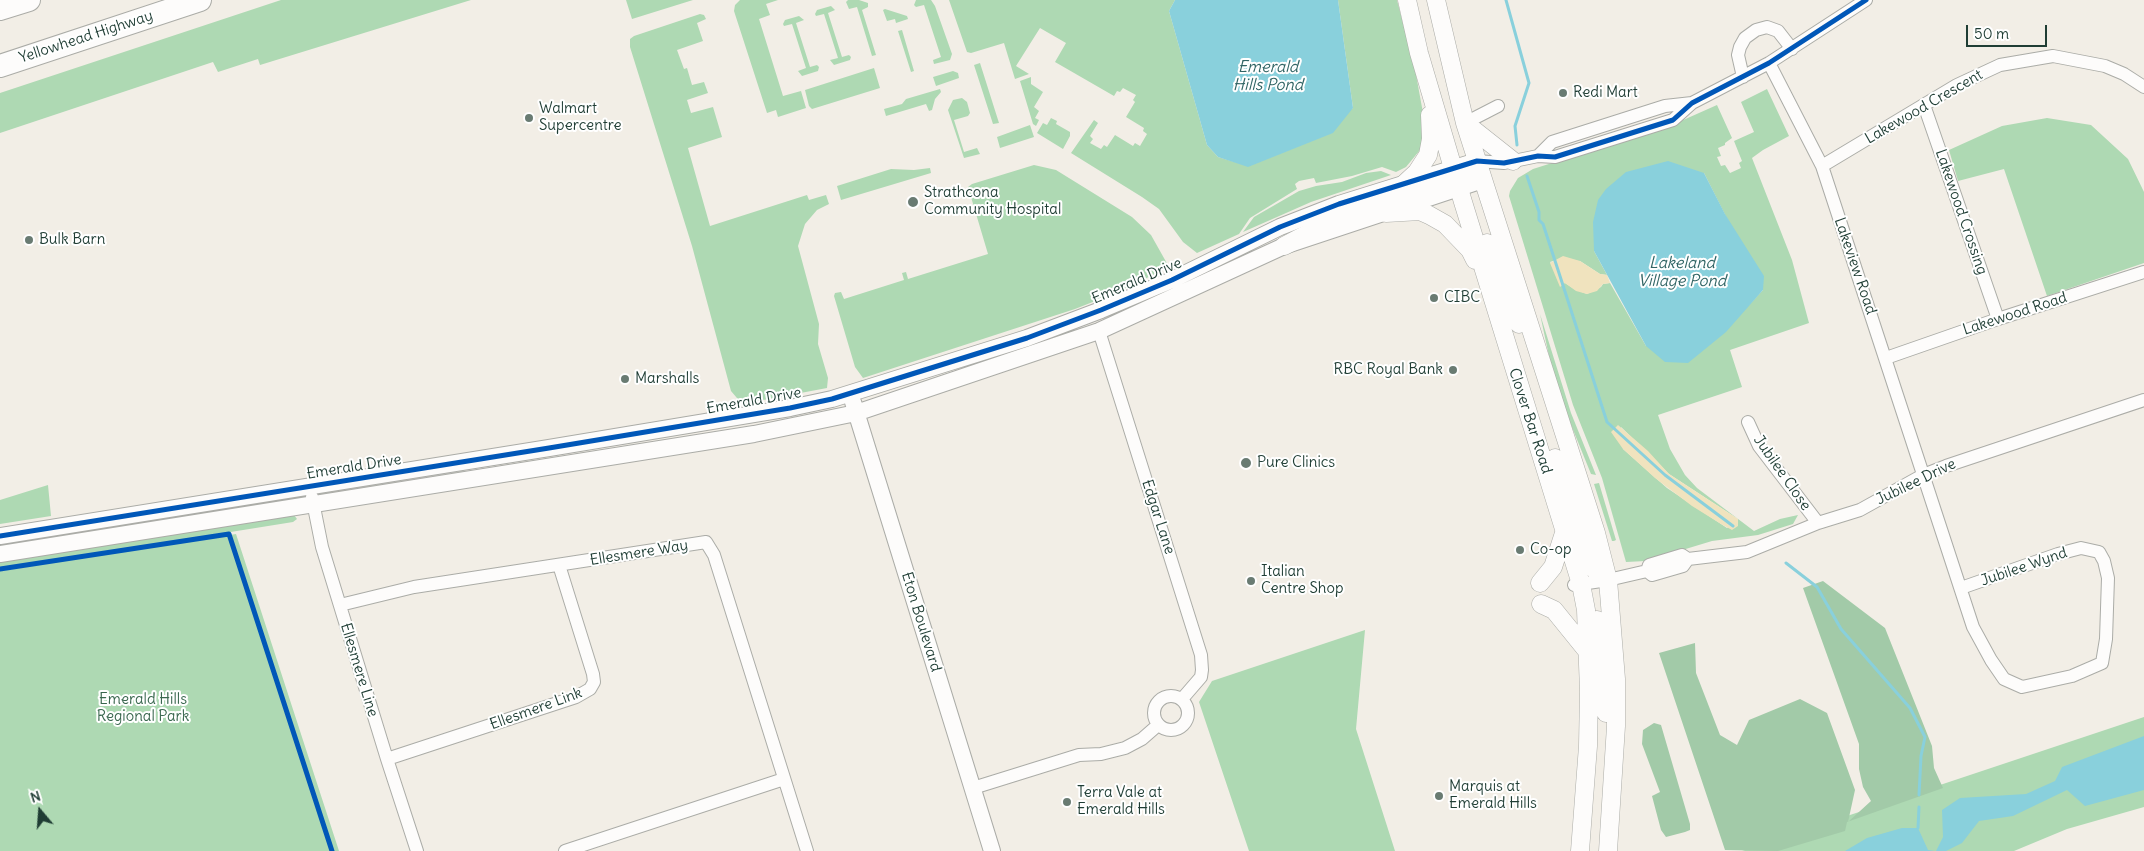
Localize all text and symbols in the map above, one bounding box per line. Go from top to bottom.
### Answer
street label: Yellowhead Highway [17,7,155,67]
scale bar [1969,15,2050,47]
text: 50 m [1974,24,2009,43]
water label: Emerald Hills Pond [1233,57,1303,95]
street label: Lakewood Crescent [1862,66,1986,148]
place label: Redi Mart [1573,84,1638,102]
marker: Redi Mart [1557,87,1569,99]
place label: Walmart Supercentre [539,100,622,135]
marker: Walmart Supercentre [523,112,535,124]
street label: Lakewood Crossing [1931,147,1991,277]
place label: Strathcona Community Hospital [924,184,1061,219]
marker: Strathcona Community Hospital [906,195,920,209]
street label: Lakeview Road [1830,215,1880,317]
place label: Bulk Barn [39,231,105,249]
marker: Bulk Barn [23,234,35,246]
water label: Lakeland Village Pond [1638,253,1726,291]
street label: Emerald Drive [1089,254,1185,308]
place label: CIBC [1444,289,1480,307]
street label: Lakewood Road [1961,289,2069,339]
marker: CIBC [1428,292,1440,304]
place label: RBC Royal Bank [1334,361,1443,379]
marker: RBC Royal Bank [1447,364,1459,376]
street label: Clover Bar Road [1504,366,1556,476]
place label: Marshalls [635,370,699,388]
marker: Marshalls [619,373,631,385]
street label: Emerald Drive [705,384,803,418]
street label: Jubilee Close [1749,432,1815,514]
street label: Emerald Drive [305,451,403,483]
place label: Pure Clinics [1257,454,1335,472]
street label: Jubilee Drive [1873,455,1959,509]
marker: Pure Clinics [1239,456,1253,470]
street label: Edgar Lane [1137,477,1179,557]
street label: Ellesmere Way [589,536,689,570]
place label: Co-op [1530,541,1572,559]
marker: Co-op [1514,544,1526,556]
street label: Jubilee Wynd [1978,544,2070,590]
place label: Italian Centre Shop [1261,563,1343,598]
street label: Eton Boulevard [897,570,945,674]
marker: Italian Centre Shop [1245,575,1257,587]
street label: Ellesmere Line [336,621,382,719]
street label: Ellesmere Link [487,684,585,734]
park label: Emerald Hills Regional Park [97,691,189,726]
place label: Marquis at Emerald Hills [1449,778,1537,813]
place label: Terra Vale at Emerald Hills [1077,784,1165,819]
north arrow [15,786,65,836]
text: N [28,787,43,807]
marker: Marquis at Emerald Hills [1433,790,1445,802]
marker: Terra Vale at Emerald Hills [1061,796,1073,808]

